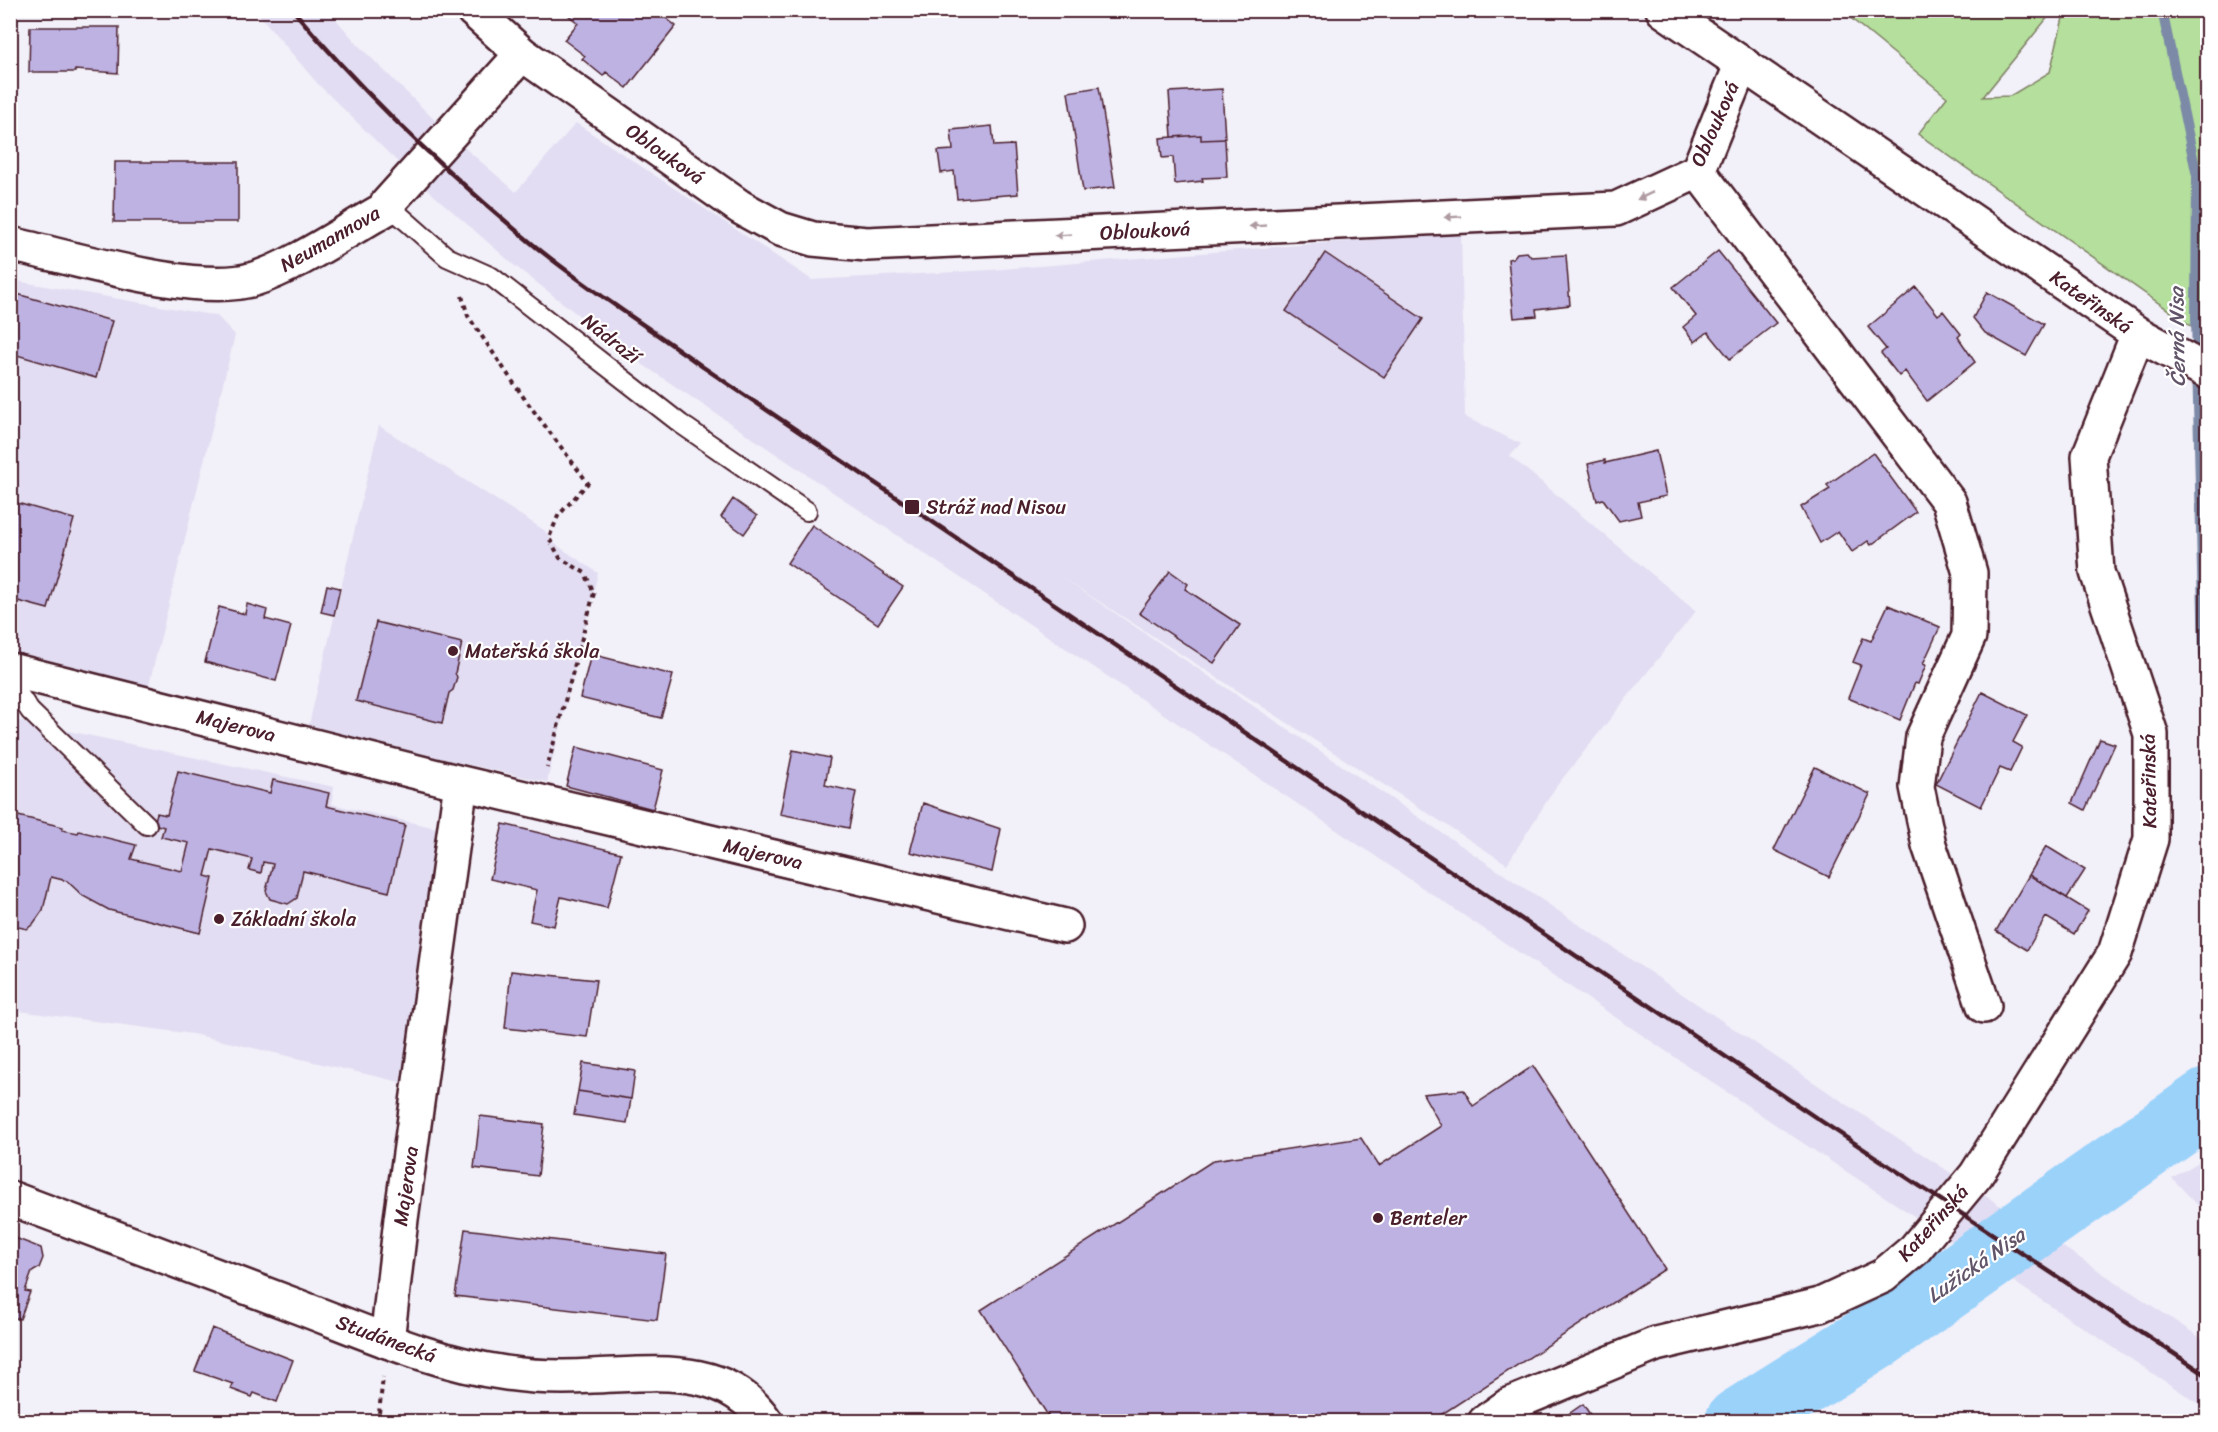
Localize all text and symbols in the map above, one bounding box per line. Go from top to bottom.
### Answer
street label: Oblouková [1681,76,1749,172]
street label: Oblouková [618,114,712,194]
one-way arrow [1636,191,1653,200]
street label: Neumannova [273,196,388,282]
street label: Oblouková [1099,211,1191,251]
one-way arrow [1444,212,1463,221]
one-way arrow [1249,221,1268,230]
one-way arrow [1054,230,1073,239]
street label: Kateřinská [2042,261,2140,343]
water label: Černá Nisa [2157,285,2197,387]
street label: Nádraží [574,304,650,375]
place label: Stráž nad Nisou [926,490,1066,525]
marker: Stráž nad Nisou [903,498,921,516]
place label: Mateřská škola [465,634,600,669]
marker: Mateřská škola [446,644,460,658]
street label: Majerova [193,699,279,753]
street label: Kateřinská [2131,733,2167,829]
street label: Majerova [720,828,806,880]
place label: Základní škola [231,902,357,937]
marker: Základní škola [212,912,226,926]
street label: Majerova [383,1144,429,1228]
street label: Kateřinská [1888,1176,1978,1270]
place label: Benteler [1390,1201,1468,1236]
marker: Benteler [1371,1211,1385,1225]
water label: Lužická Nisa [1918,1216,2035,1313]
street label: Studánecká [331,1305,441,1373]

